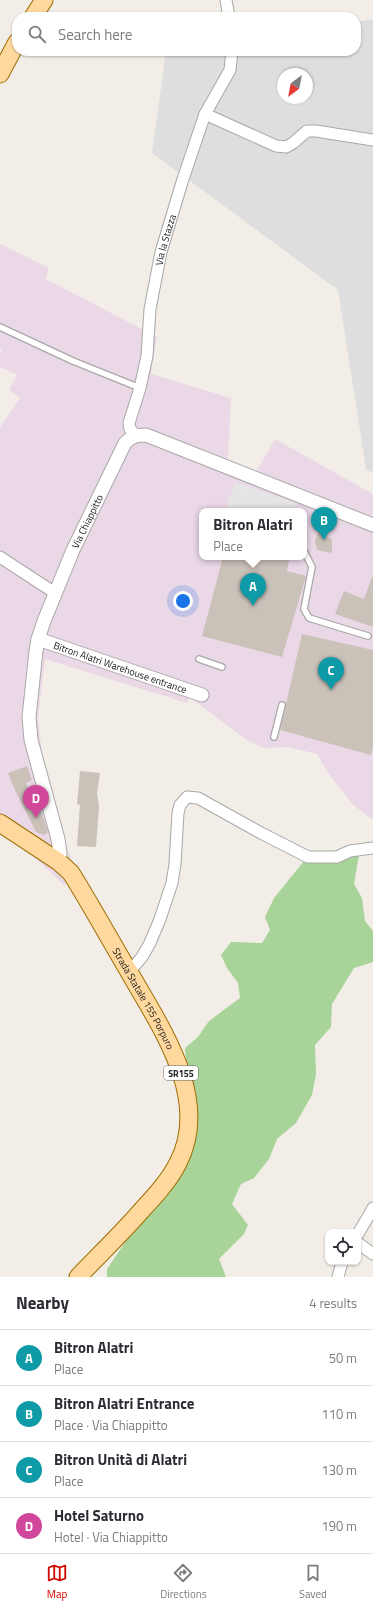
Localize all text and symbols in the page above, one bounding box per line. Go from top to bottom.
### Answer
search box [12,12,361,56]
icon: search [26,23,48,45]
text: Search here [58,23,132,46]
north arrow [277,68,313,104]
street label: Via la Stazza [151,212,180,267]
street label: Via Chiappitto [67,492,106,551]
pin: B [311,507,337,540]
popup [199,508,307,560]
text: Bitron Alatri [213,513,293,536]
text: Place [213,536,243,556]
pin: A [240,573,266,606]
your location [173,591,193,611]
street label: Bitron Alatri Warehouse entrance [52,637,189,697]
pin: C [318,657,344,690]
pin: D [23,785,49,818]
street label: Strada Statale 155 Porpuro [109,945,178,1052]
road number: SR155 [164,1066,198,1080]
map controls [325,1229,361,1265]
button: locate [325,1229,361,1265]
text: Nearby [16,1290,69,1316]
text: 4 results [309,1293,357,1313]
text: Bitron Alatri [54,1336,133,1359]
text: A [25,1348,33,1368]
text: 50 m [329,1348,357,1368]
text: Place [54,1359,83,1379]
text: Bitron Alatri Entrance [54,1392,194,1415]
text: B [25,1404,33,1424]
text: 110 m [321,1404,357,1424]
text: Place · Via Chiappitto [54,1415,168,1435]
text: Bitron Unità di Alatri [54,1448,187,1471]
text: C [25,1460,33,1480]
text: 130 m [321,1460,357,1480]
text: Place [54,1471,83,1491]
text: Hotel Saturno [54,1504,144,1527]
text: D [25,1516,33,1536]
text: 190 m [321,1516,357,1536]
text: Hotel · Via Chiappitto [54,1527,168,1547]
tab: Map [46,1562,68,1602]
tab: Directions [160,1562,207,1602]
tab: Saved [299,1562,327,1602]

